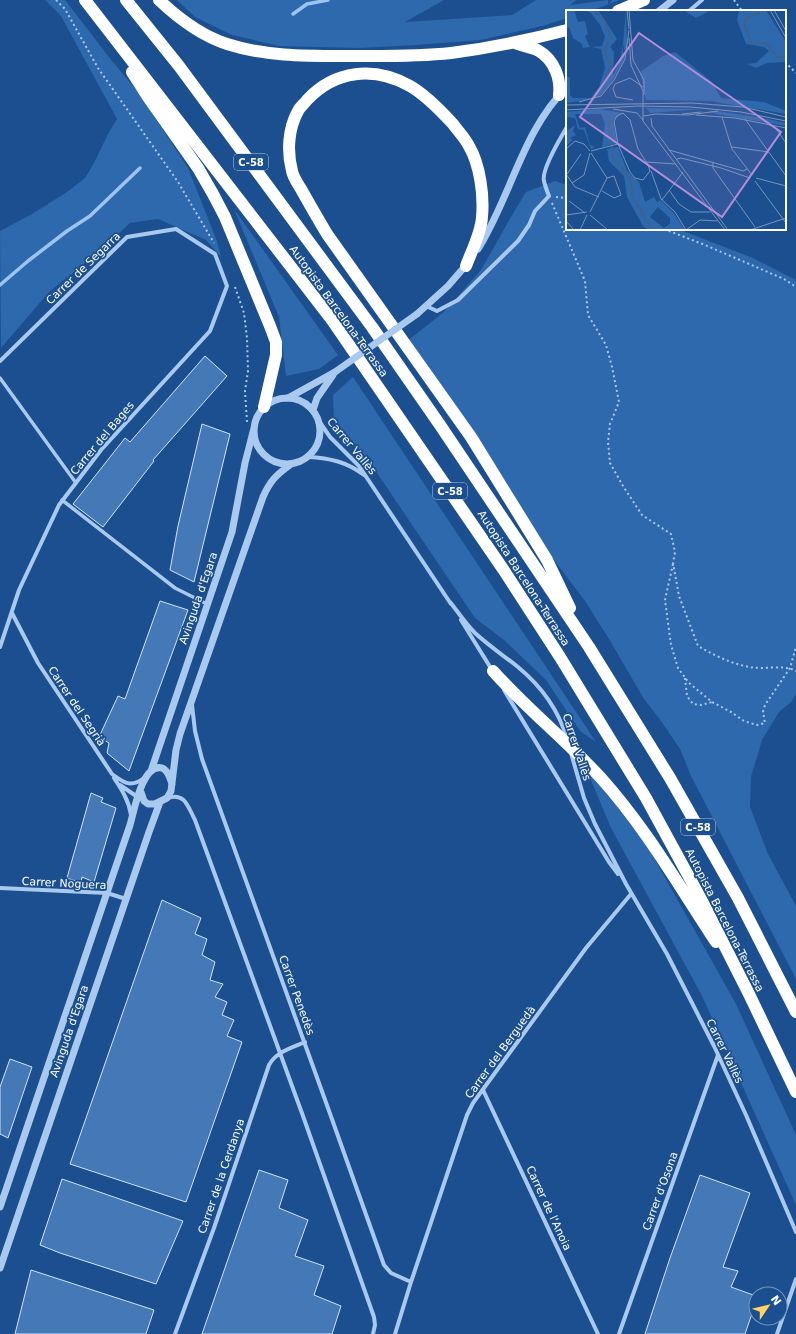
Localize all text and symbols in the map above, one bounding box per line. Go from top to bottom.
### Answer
inset map [566,10,786,230]
road number: C-58 [234,154,268,170]
street label: Carrer de Segarra [44,230,123,307]
street label: Autopista Barcelona-Terrassa [287,243,391,379]
street label: Carrer del Bages [68,399,137,478]
street label: Carrer Vallès [324,415,379,477]
road number: C-58 [433,483,467,499]
street label: Autopista Barcelona-Terrassa [475,508,572,649]
street label: Avinguda d'Egara [177,550,220,646]
street label: Carrer del Segrià [45,664,108,749]
street label: Carrer Vallès [560,712,594,783]
road number: C-58 [681,819,715,835]
street label: Autopista Barcelona-Terrassa [683,846,766,994]
street label: Carrer Noguera [21,875,107,892]
street label: Carrer Penedès [276,953,317,1037]
street label: Avinguda d'Egara [48,983,91,1079]
street label: Carrer del Berguedà [462,1003,538,1101]
street label: Carrer Vallès [703,1017,746,1086]
street label: Carrer de la Cerdanya [196,1117,247,1236]
street label: Carrer d'Osona [640,1150,681,1232]
street label: Carrer de l'Anoia [523,1164,574,1253]
north arrow [748,1286,788,1326]
text: N [768,1293,784,1308]

